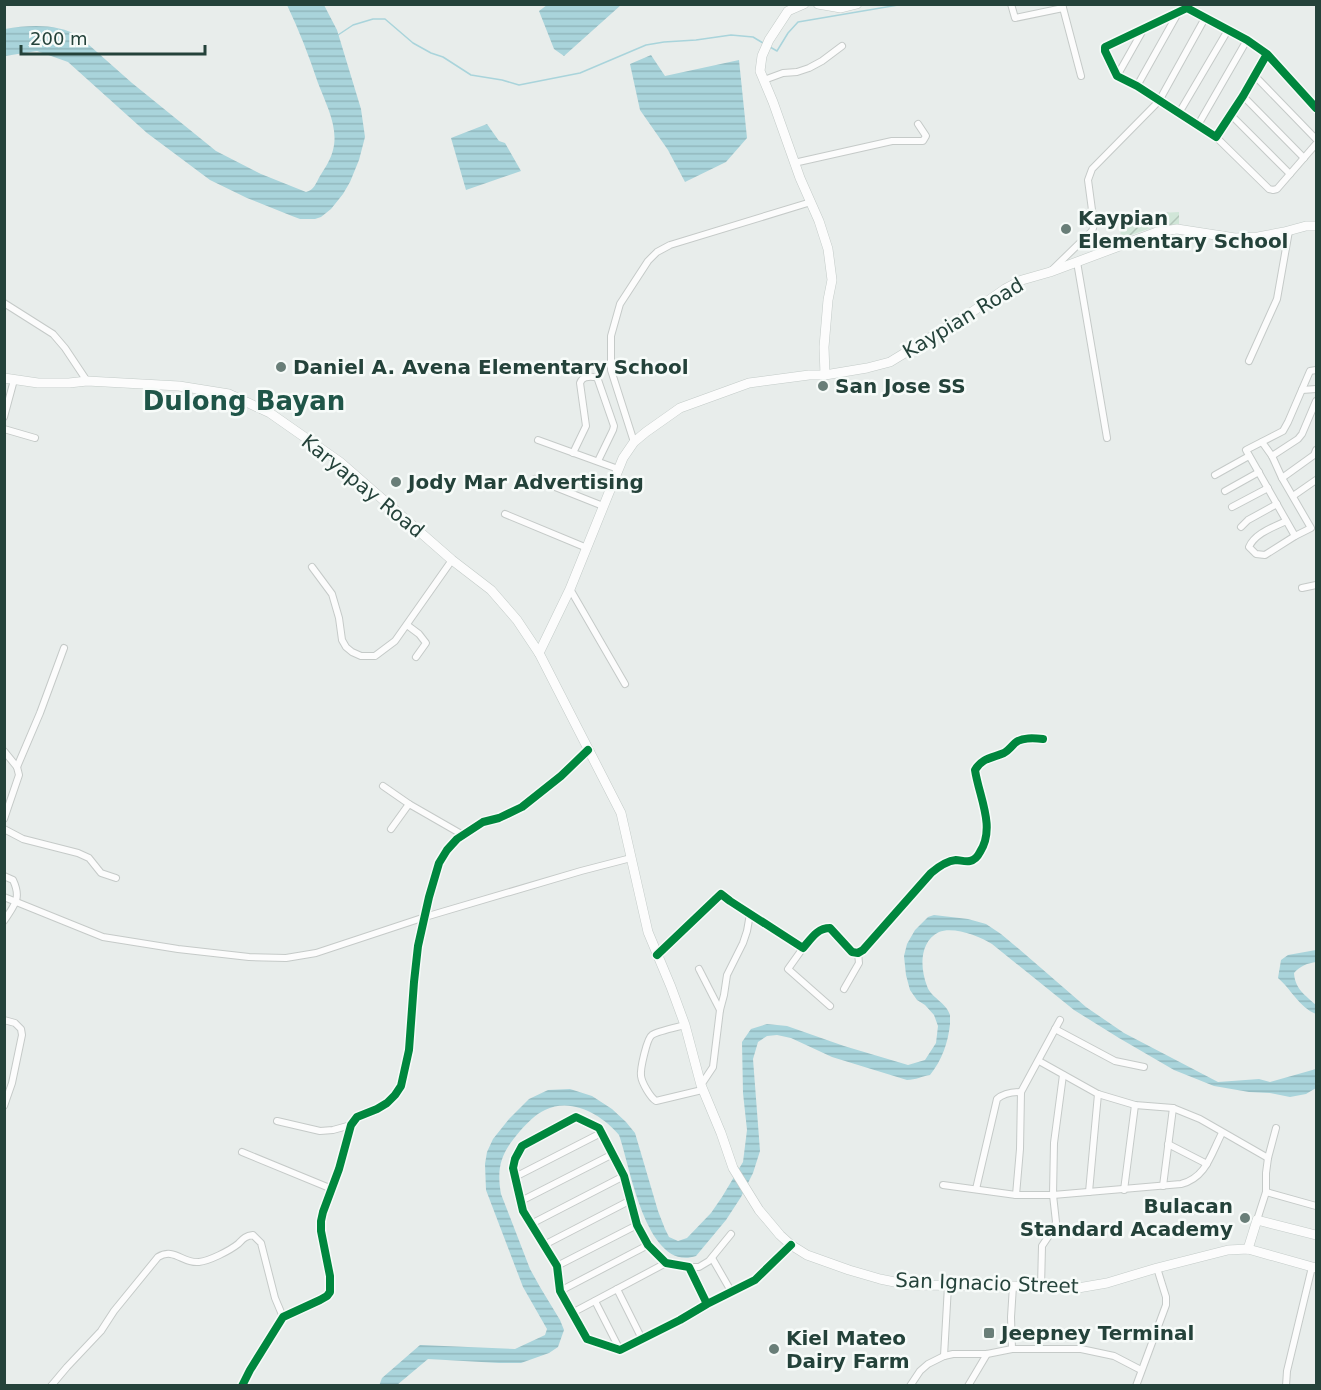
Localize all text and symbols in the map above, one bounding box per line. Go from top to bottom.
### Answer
scale bar [21,18,206,56]
text: 200 m [30,28,88,49]
place label: Kaypian Elementary School [1078,206,1288,253]
marker: Kaypian Elementary School [1059,222,1073,236]
street label: Kaypian Road [898,273,1028,363]
place label: Daniel A. Avena Elementary School [293,355,689,379]
marker: Daniel A. Avena Elementary School [274,360,288,374]
place label: San Jose SS [835,374,966,398]
marker: San Jose SS [816,379,830,393]
district label: Dulong Bayan [143,386,345,416]
street label: Karyapay Road [297,429,429,543]
place label: Jody Mar Advertising [406,470,644,494]
marker: Jody Mar Advertising [389,475,403,489]
place label: Bulacan Standard Academy [1020,1194,1233,1241]
marker: Bulacan Standard Academy [1238,1211,1252,1225]
street label: San Ignacio Street [895,1268,1079,1298]
place label: Jeepney Terminal [999,1321,1194,1345]
place label: Kiel Mateo Dairy Farm [786,1326,910,1373]
marker: Jeepney Terminal [982,1326,996,1340]
marker: Kiel Mateo Dairy Farm [767,1342,781,1356]

